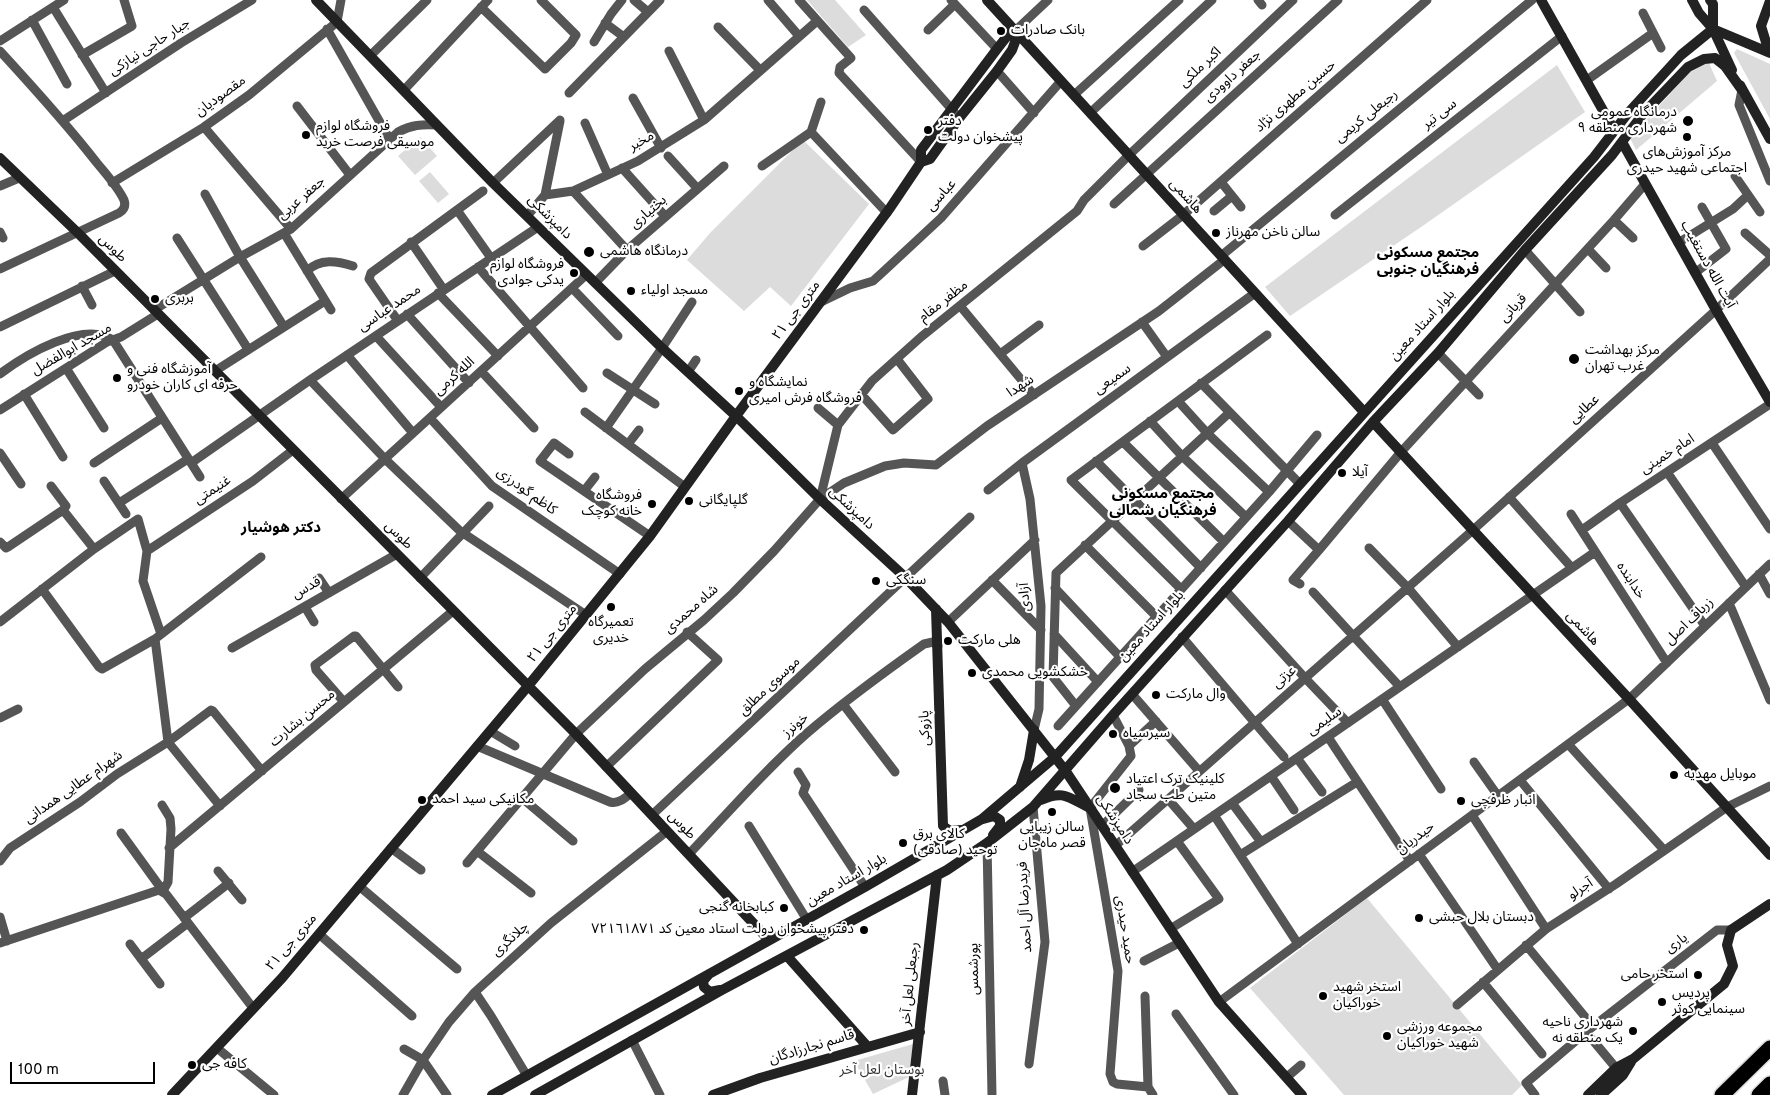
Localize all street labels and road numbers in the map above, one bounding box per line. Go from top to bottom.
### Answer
street label: جبار حاجی نیازکی [106,16,194,80]
street label: اکبر ملکی [1176,44,1226,92]
street label: جعفر داوودی [1201,47,1265,107]
street label: حسین مطهری نژاد [1252,57,1340,137]
street label: مقصودیان [192,73,250,121]
street label: رجبعلی کریمی [1332,86,1402,148]
street label: سی تیر [1419,96,1461,134]
street label: مخبر [626,128,658,156]
street label: جعفر عربی [275,174,329,224]
street label: هاشمی [1165,176,1205,218]
street label: عباسی [923,177,961,215]
street label: دامپزشکی [523,192,575,244]
street label: بختیاری [627,193,671,233]
street label: آیت الله دستغیب [1676,218,1738,312]
street label: طوس [94,231,130,267]
street label: مظفر مقام [916,277,972,327]
street label: ۲۱ متری جی [769,278,825,344]
street label: محمد عباسی [355,282,425,336]
street label: بلوار استاد معین [1387,287,1459,365]
street label: قربانی [1497,291,1531,327]
street label: مسجد ابوالفضل [29,320,115,380]
street label: الله کرمی [431,354,479,400]
street label: سمیعی [1091,361,1135,399]
street label: شهدا [1004,372,1038,402]
street label: عطایی [1566,392,1604,428]
street label: امام خمینی [1638,431,1698,479]
street label: کاظم گودرزی [493,465,559,519]
street label: غنیمتی [191,473,235,509]
street label: دامپزشکی [825,484,877,534]
street label: طوس [380,518,416,554]
street label: خدابنده [1612,559,1648,603]
street label: قدس [290,574,324,604]
street label: شاه محمدی [661,582,723,638]
street label: آزادی [1017,582,1035,612]
street label: بلوار استاد معین [1116,588,1188,666]
street label: زرباف اصل [1662,595,1718,649]
street label: ۲۱ متری جی [524,602,582,666]
street label: هاشمی [1562,608,1602,650]
street label: موسوی مطلق [736,654,804,720]
street label: عزتی [1269,663,1301,693]
street label: محسن بشارت [267,687,339,751]
street label: سلیمی [1304,704,1346,740]
street label: خونرز [779,710,813,742]
street label: پازوکی [917,710,935,746]
street label: شهرام عطایی همدانی [21,748,127,828]
street label: دامپزشکی [1092,792,1136,848]
street label: طوس [663,808,699,844]
street label: حیدریان [1394,819,1438,859]
street label: بلوار استاد معین [804,851,890,911]
street label: فریدرضا آل احمد [1015,861,1037,953]
street label: آجرلو [1565,876,1597,904]
street label: حمید حیدری [1110,895,1138,965]
street label: ۲۱ متری جی [263,911,321,975]
street label: چلانگری [489,919,533,961]
street label: یاری [1662,930,1692,958]
street label: رجبعلی لعل آخر [898,941,924,1027]
street label: پورشمس [966,943,984,995]
street label: قاسم نجارزادگان [767,1027,857,1069]

